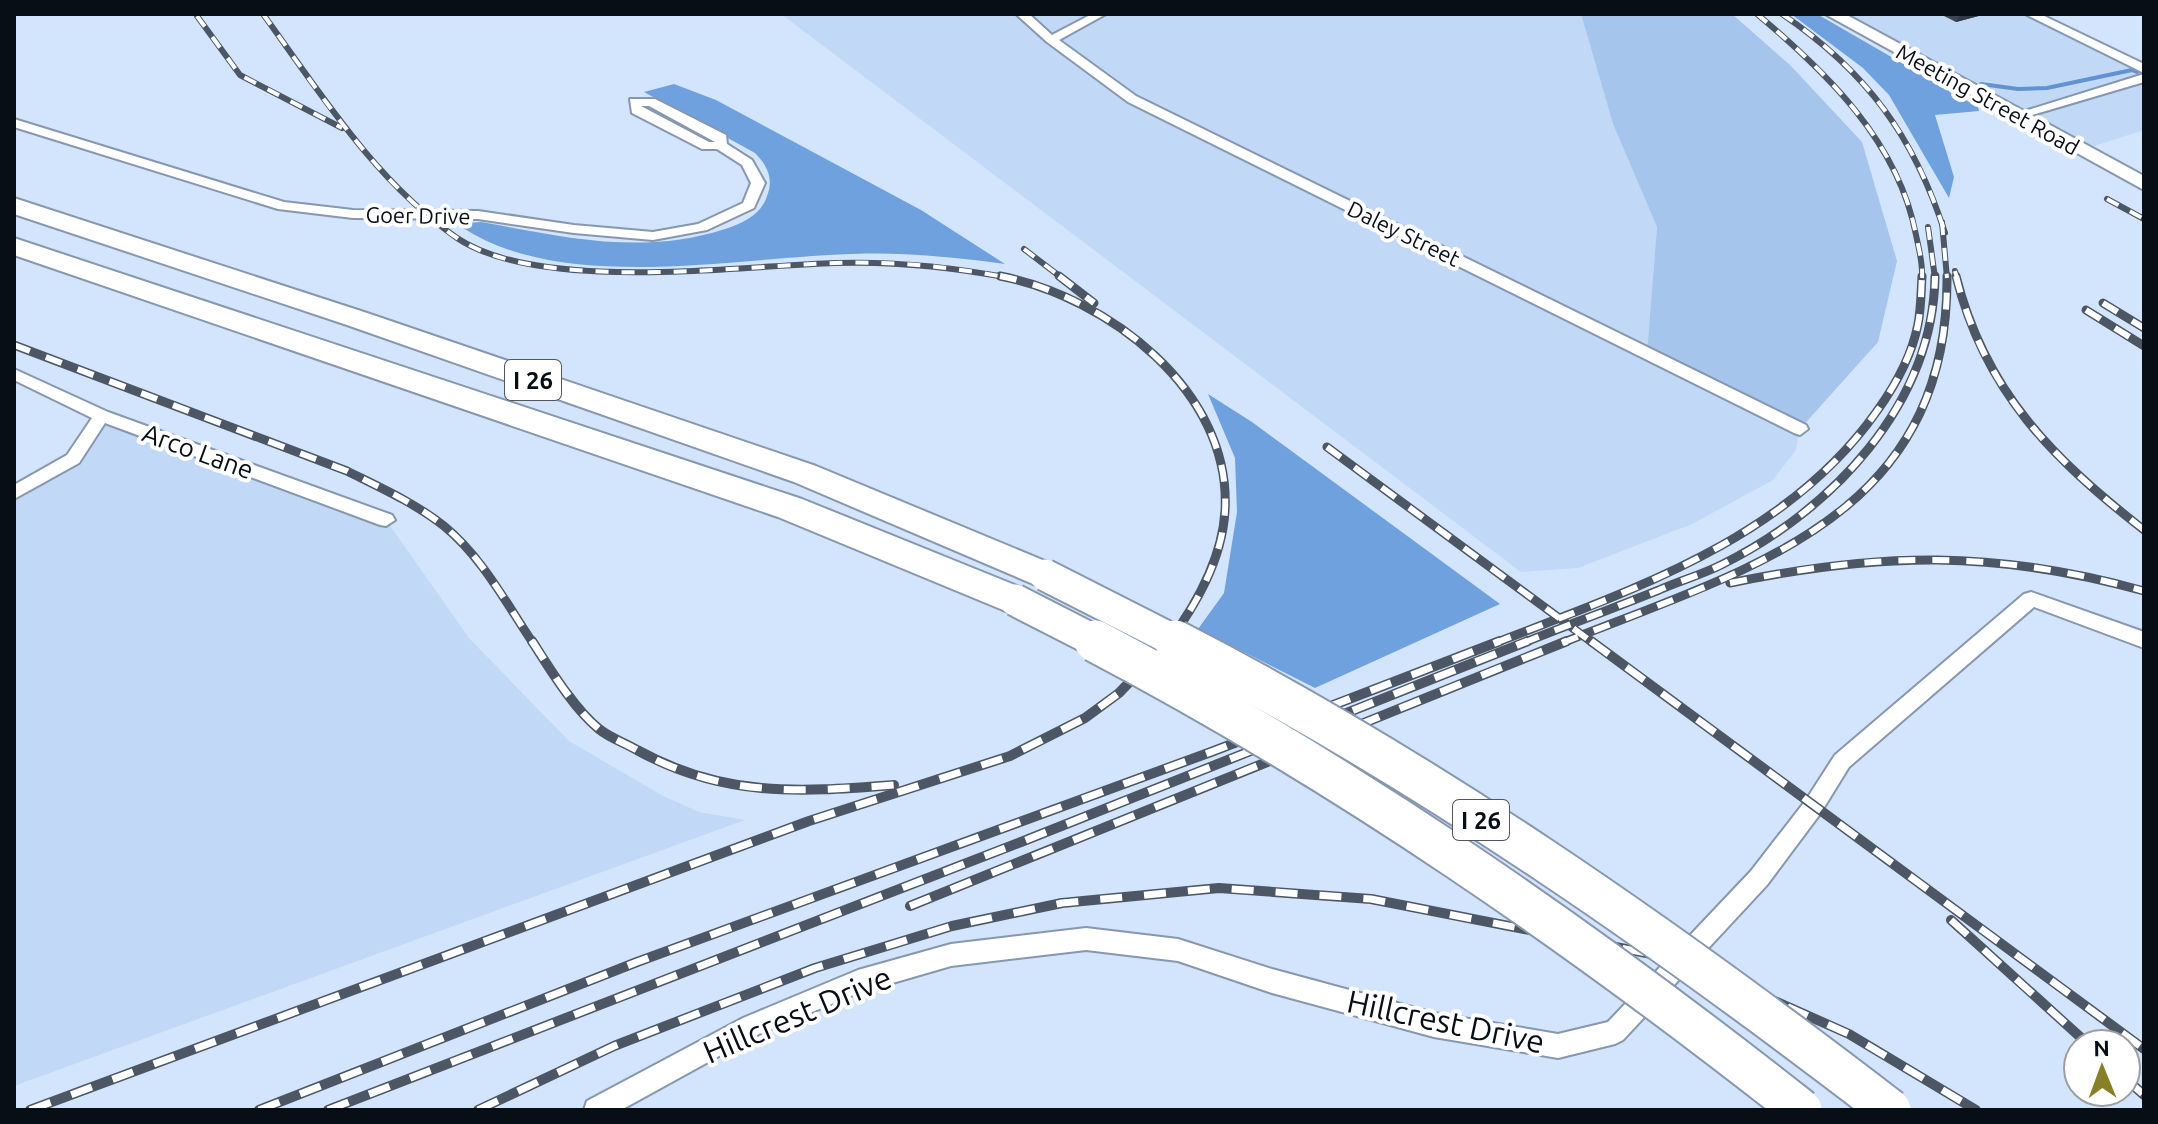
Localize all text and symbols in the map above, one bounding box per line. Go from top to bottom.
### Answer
street label: Meeting Street Road [1892,38,2084,160]
street label: Daley Street [1344,195,1465,271]
street label: Goer Drive [365,202,471,228]
road number: I 26 [505,360,561,400]
street label: Arco Lane [139,418,257,484]
road number: I 26 [1453,800,1509,840]
street label: Hillcrest Drive [697,958,897,1070]
street label: Hillcrest Drive [1344,983,1548,1059]
north arrow [2062,1028,2142,1108]
text: N [2093,1035,2110,1060]

